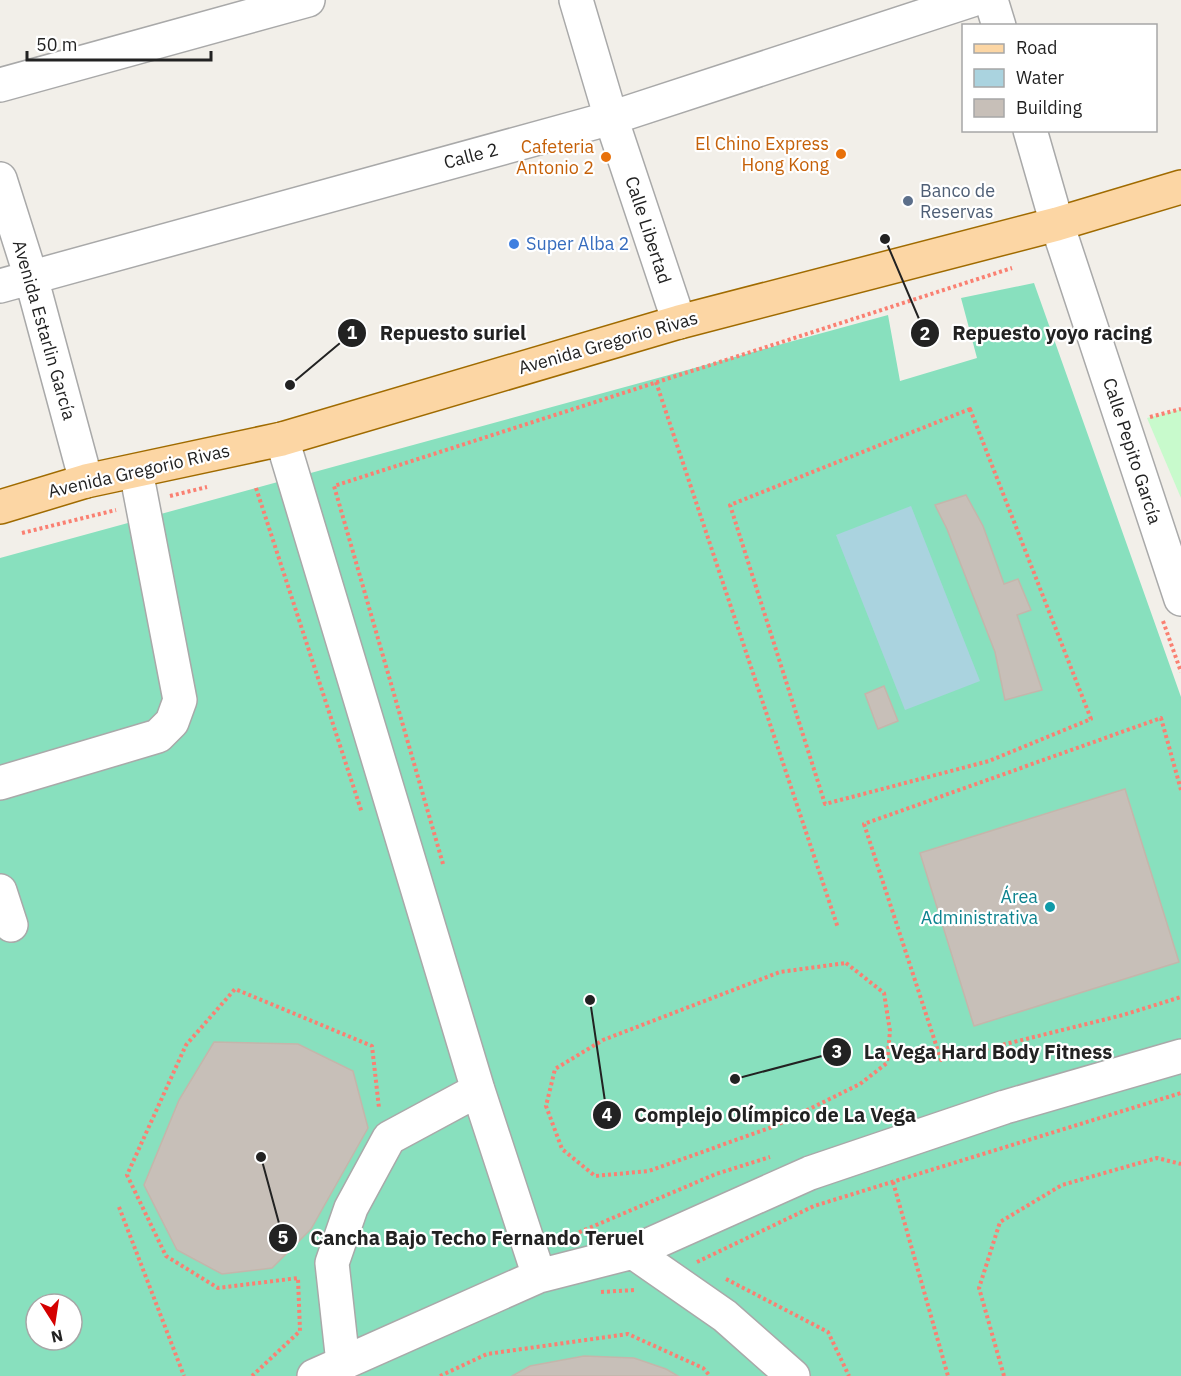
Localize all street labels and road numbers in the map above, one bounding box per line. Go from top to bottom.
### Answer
street label: Calle 2 [441,137,501,174]
street label: Calle Libertad [620,173,677,286]
street label: Avenida Estarlin García [8,237,81,423]
street label: Avenida Gregorio Rivas [515,306,700,379]
street label: Calle Pepito García [1098,375,1167,527]
street label: Avenida Gregorio Rivas [46,438,232,503]

